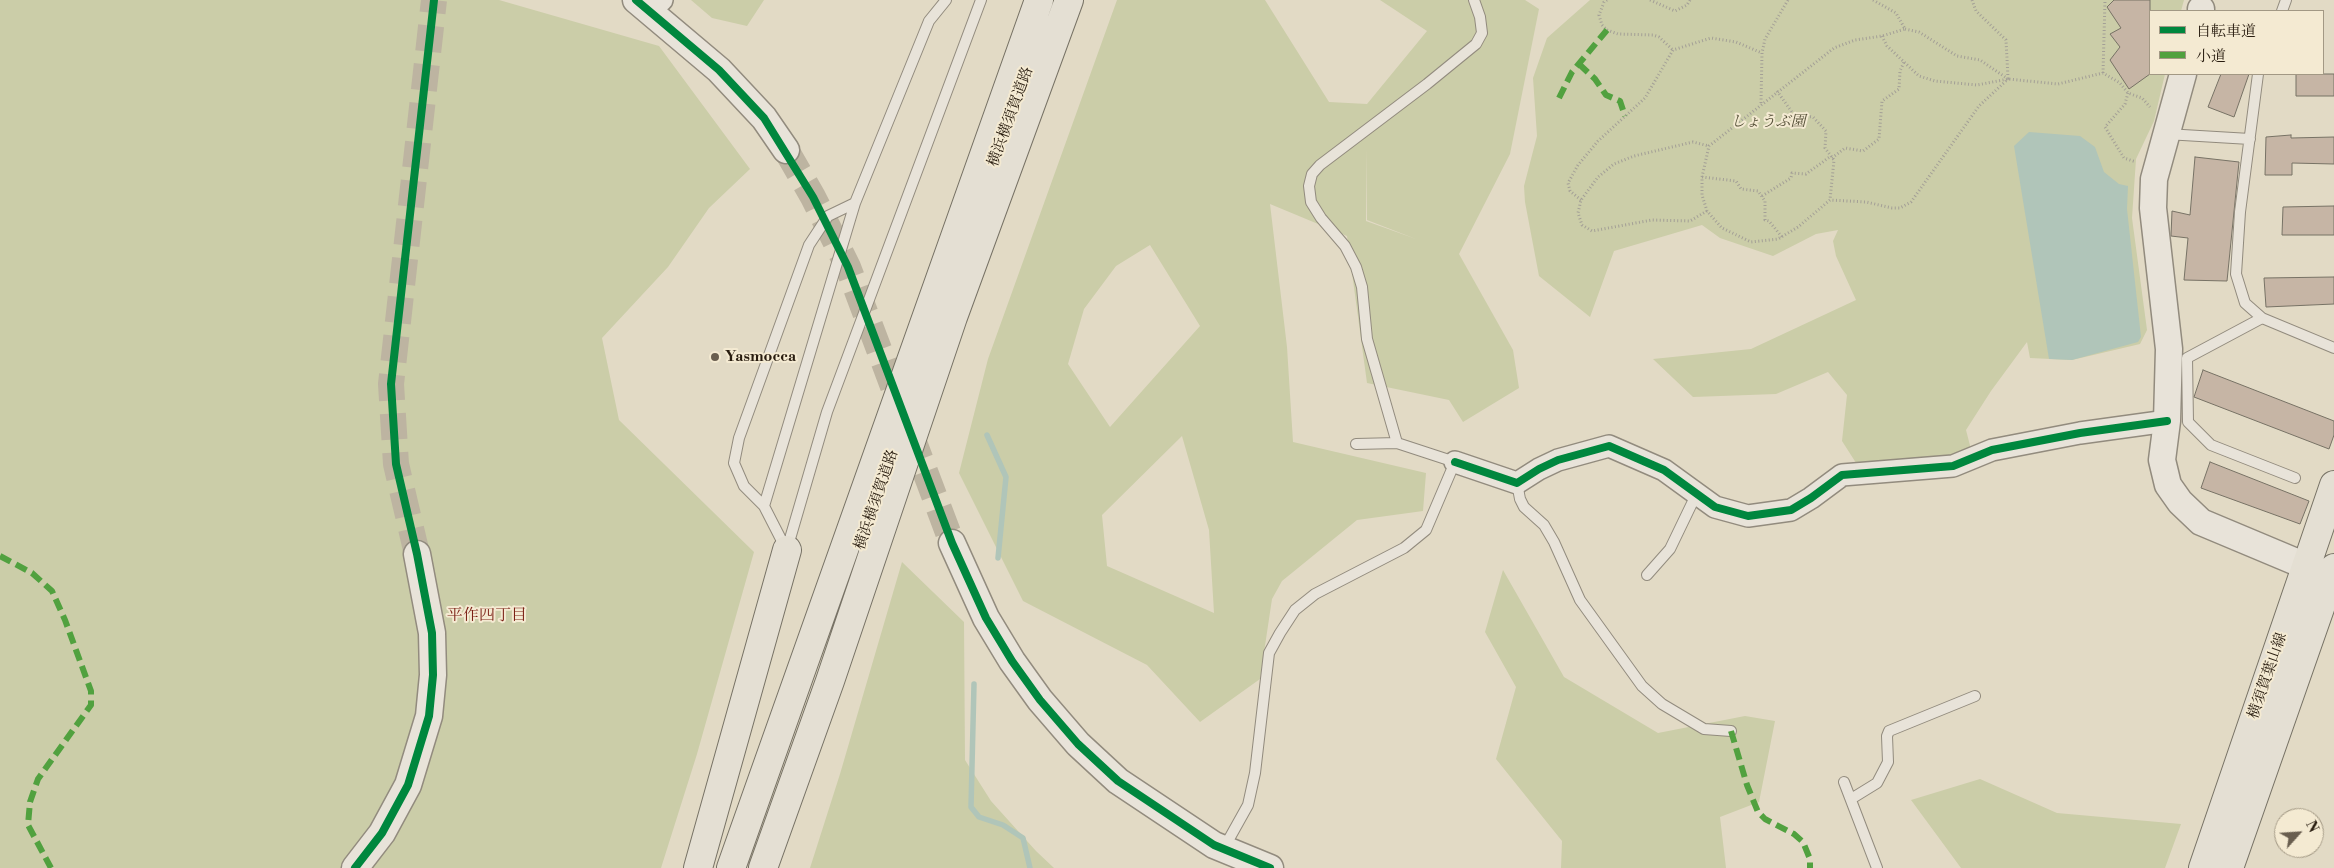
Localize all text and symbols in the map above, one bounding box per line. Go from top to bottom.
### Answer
legend [2149,10,2324,75]
text: 自転車道 [2196,22,2256,41]
text: 小道 [2196,47,2226,66]
street label: 横浜横須賀道路 [985,65,1037,169]
park label: しょうぶ園 [1731,113,1805,131]
place label: Yasmocca [725,348,796,366]
marker: Yasmocca [709,351,721,363]
street label: 横浜横須賀道路 [851,447,903,553]
district label: 平作四丁目 [447,606,527,626]
street label: 横須賀葉山線 [2245,631,2291,721]
north arrow [2274,808,2324,858]
text: N [2301,818,2322,836]

